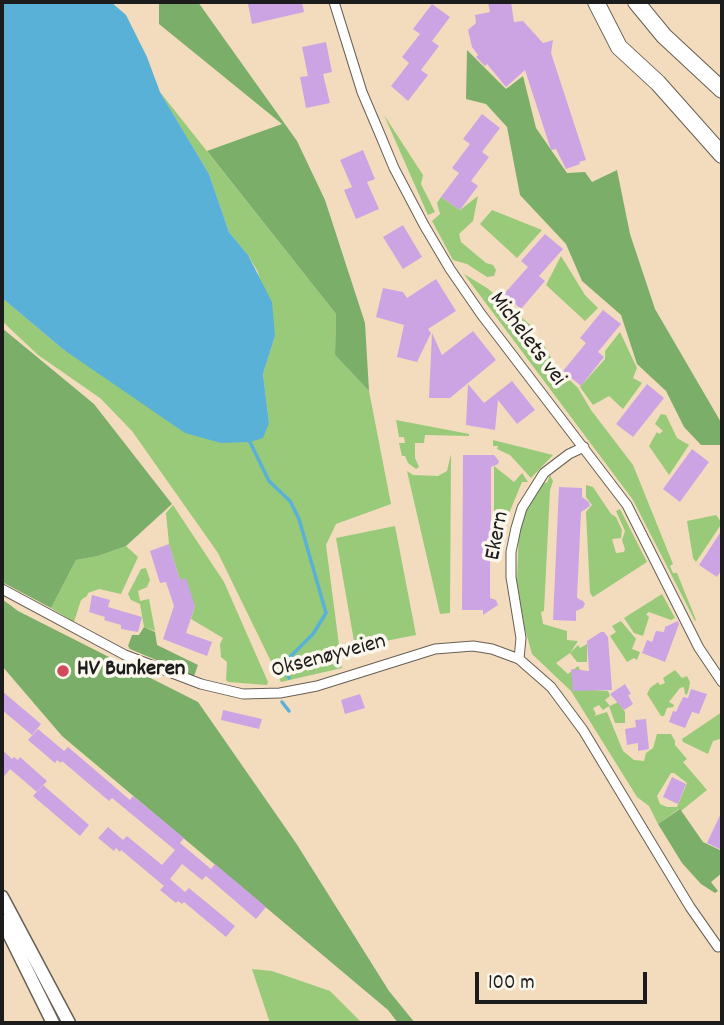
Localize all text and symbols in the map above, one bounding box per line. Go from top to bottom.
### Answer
street label: Michelets vei [482,288,570,392]
street label: Ekern [481,509,517,563]
street label: Oksenøyveien [269,629,389,687]
place label: HV Bunkeren [77,657,185,685]
marker: HV Bunkeren [55,663,71,679]
scale bar [479,958,650,1002]
text: 100 m [488,969,535,999]

